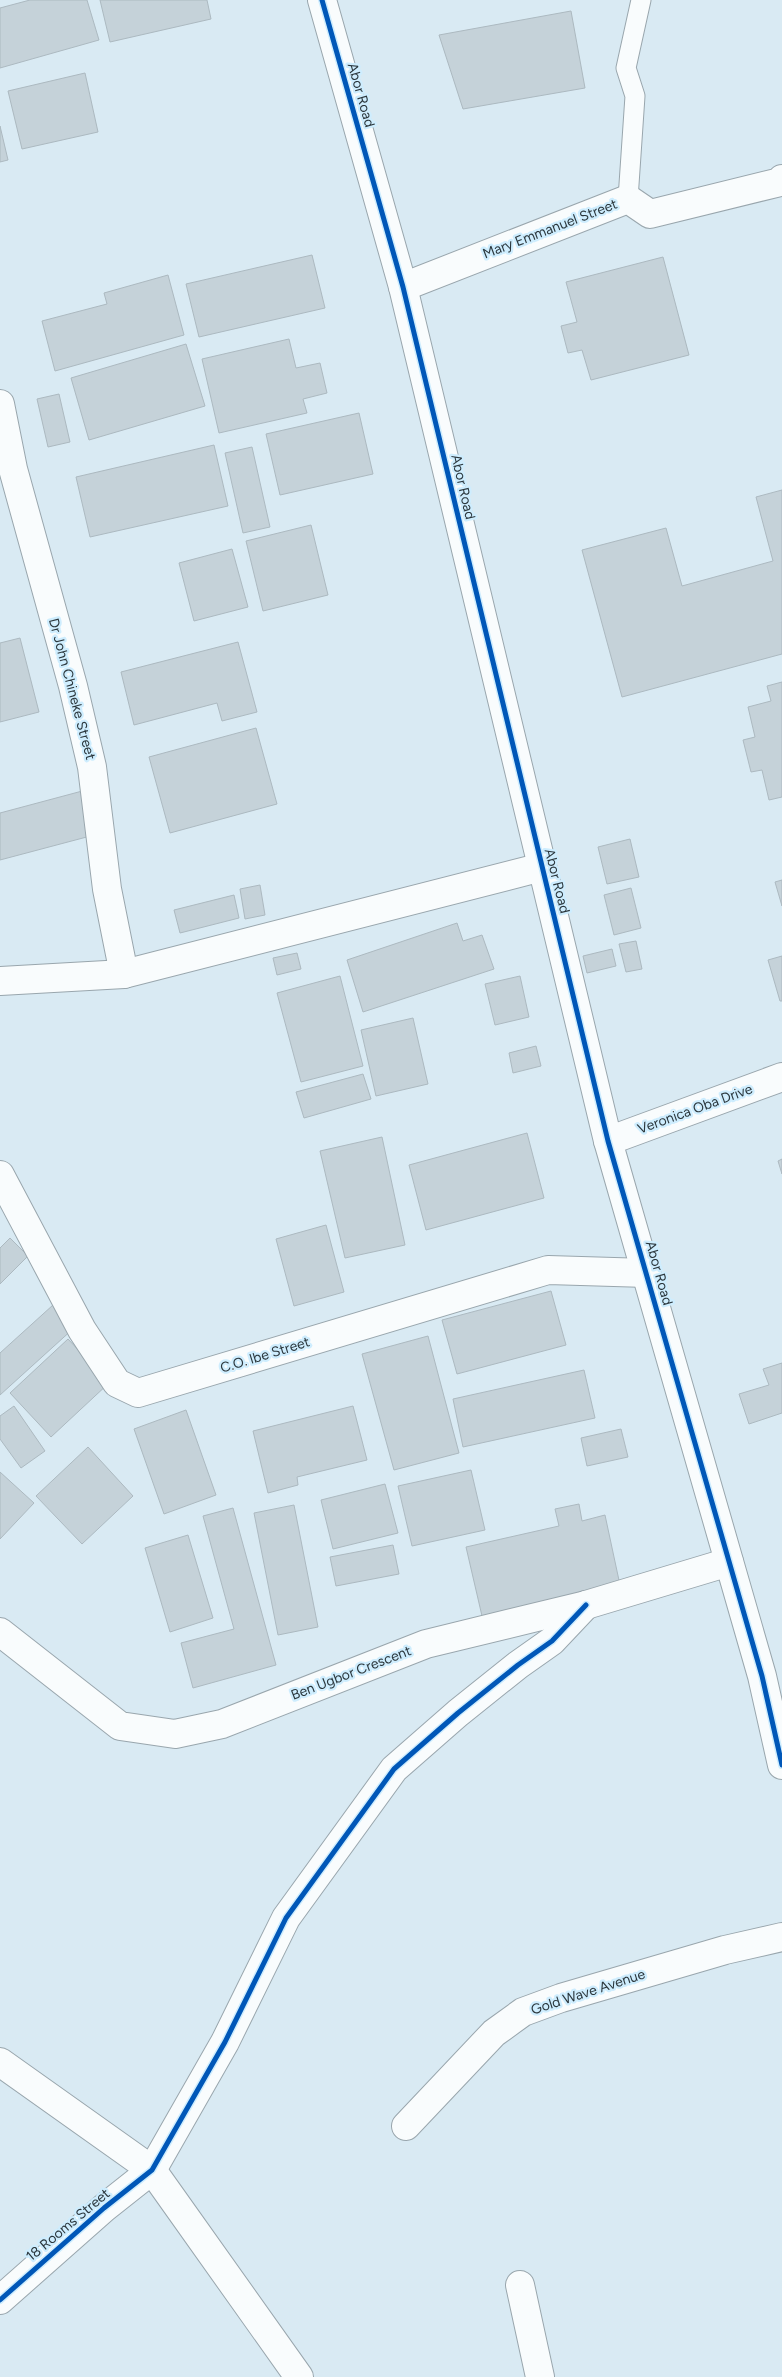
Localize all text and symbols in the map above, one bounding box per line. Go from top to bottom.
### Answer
street label: Abor Road [344,61,378,129]
street label: Mary Emmanuel Street [480,195,620,263]
street label: Abor Road [447,453,479,521]
street label: Dr John Chineke Street [45,616,99,762]
street label: Abor Road [541,847,573,915]
street label: Veronica Oba Drive [635,1080,755,1138]
street label: Abor Road [642,1239,676,1307]
street label: C.O. Ibe Street [218,1333,312,1377]
street label: Ben Ugbor Crescent [288,1642,414,1704]
street label: Gold Wave Avenue [529,1965,648,2018]
street label: 18 Rooms Street [23,2185,113,2265]

